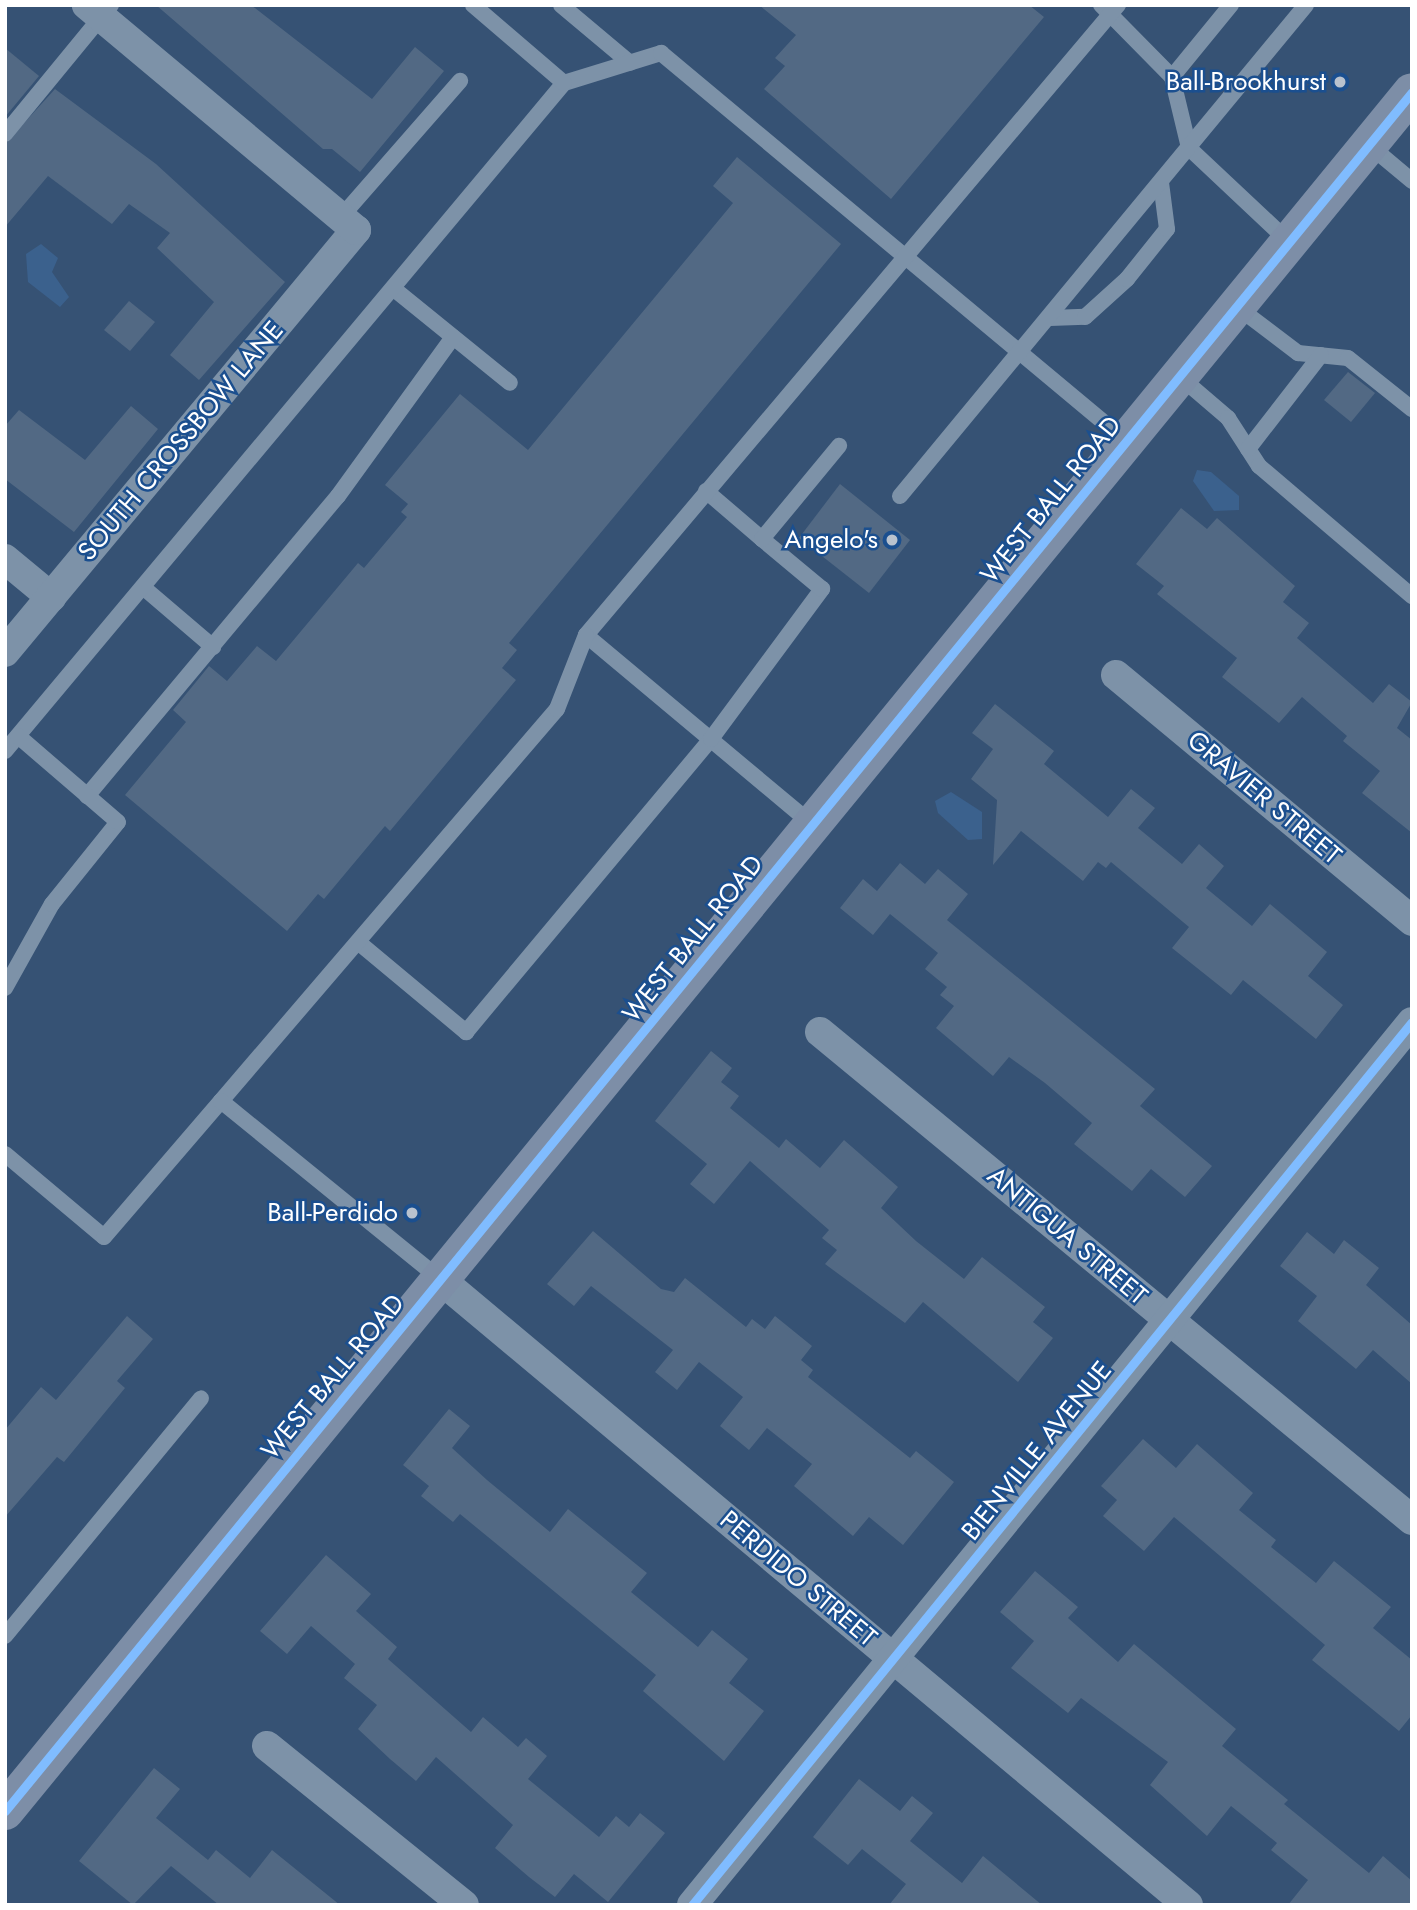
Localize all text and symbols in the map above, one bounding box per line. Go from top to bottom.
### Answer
place label: Ball-Brookhurst [1166,66,1326,98]
marker: Ball-Brookhurst [1332,74,1348,90]
street label: SOUTH CROSSBOW LANE [72,315,290,567]
street label: WEST BALL ROAD [974,410,1128,590]
place label: Angelo's [784,524,878,556]
marker: Angelo's [884,532,900,548]
street label: GRAVIER STREET [1181,725,1347,871]
street label: WEST BALL ROAD [616,849,770,1029]
street label: ANTIGUA STREET [981,1160,1153,1312]
place label: Ball-Perdido [267,1197,398,1229]
marker: Ball-Perdido [404,1205,420,1221]
street label: WEST BALL ROAD [255,1288,411,1466]
street label: BIENVILLE AVENUE [955,1355,1119,1547]
street label: PERDIDO STREET [713,1504,883,1654]

